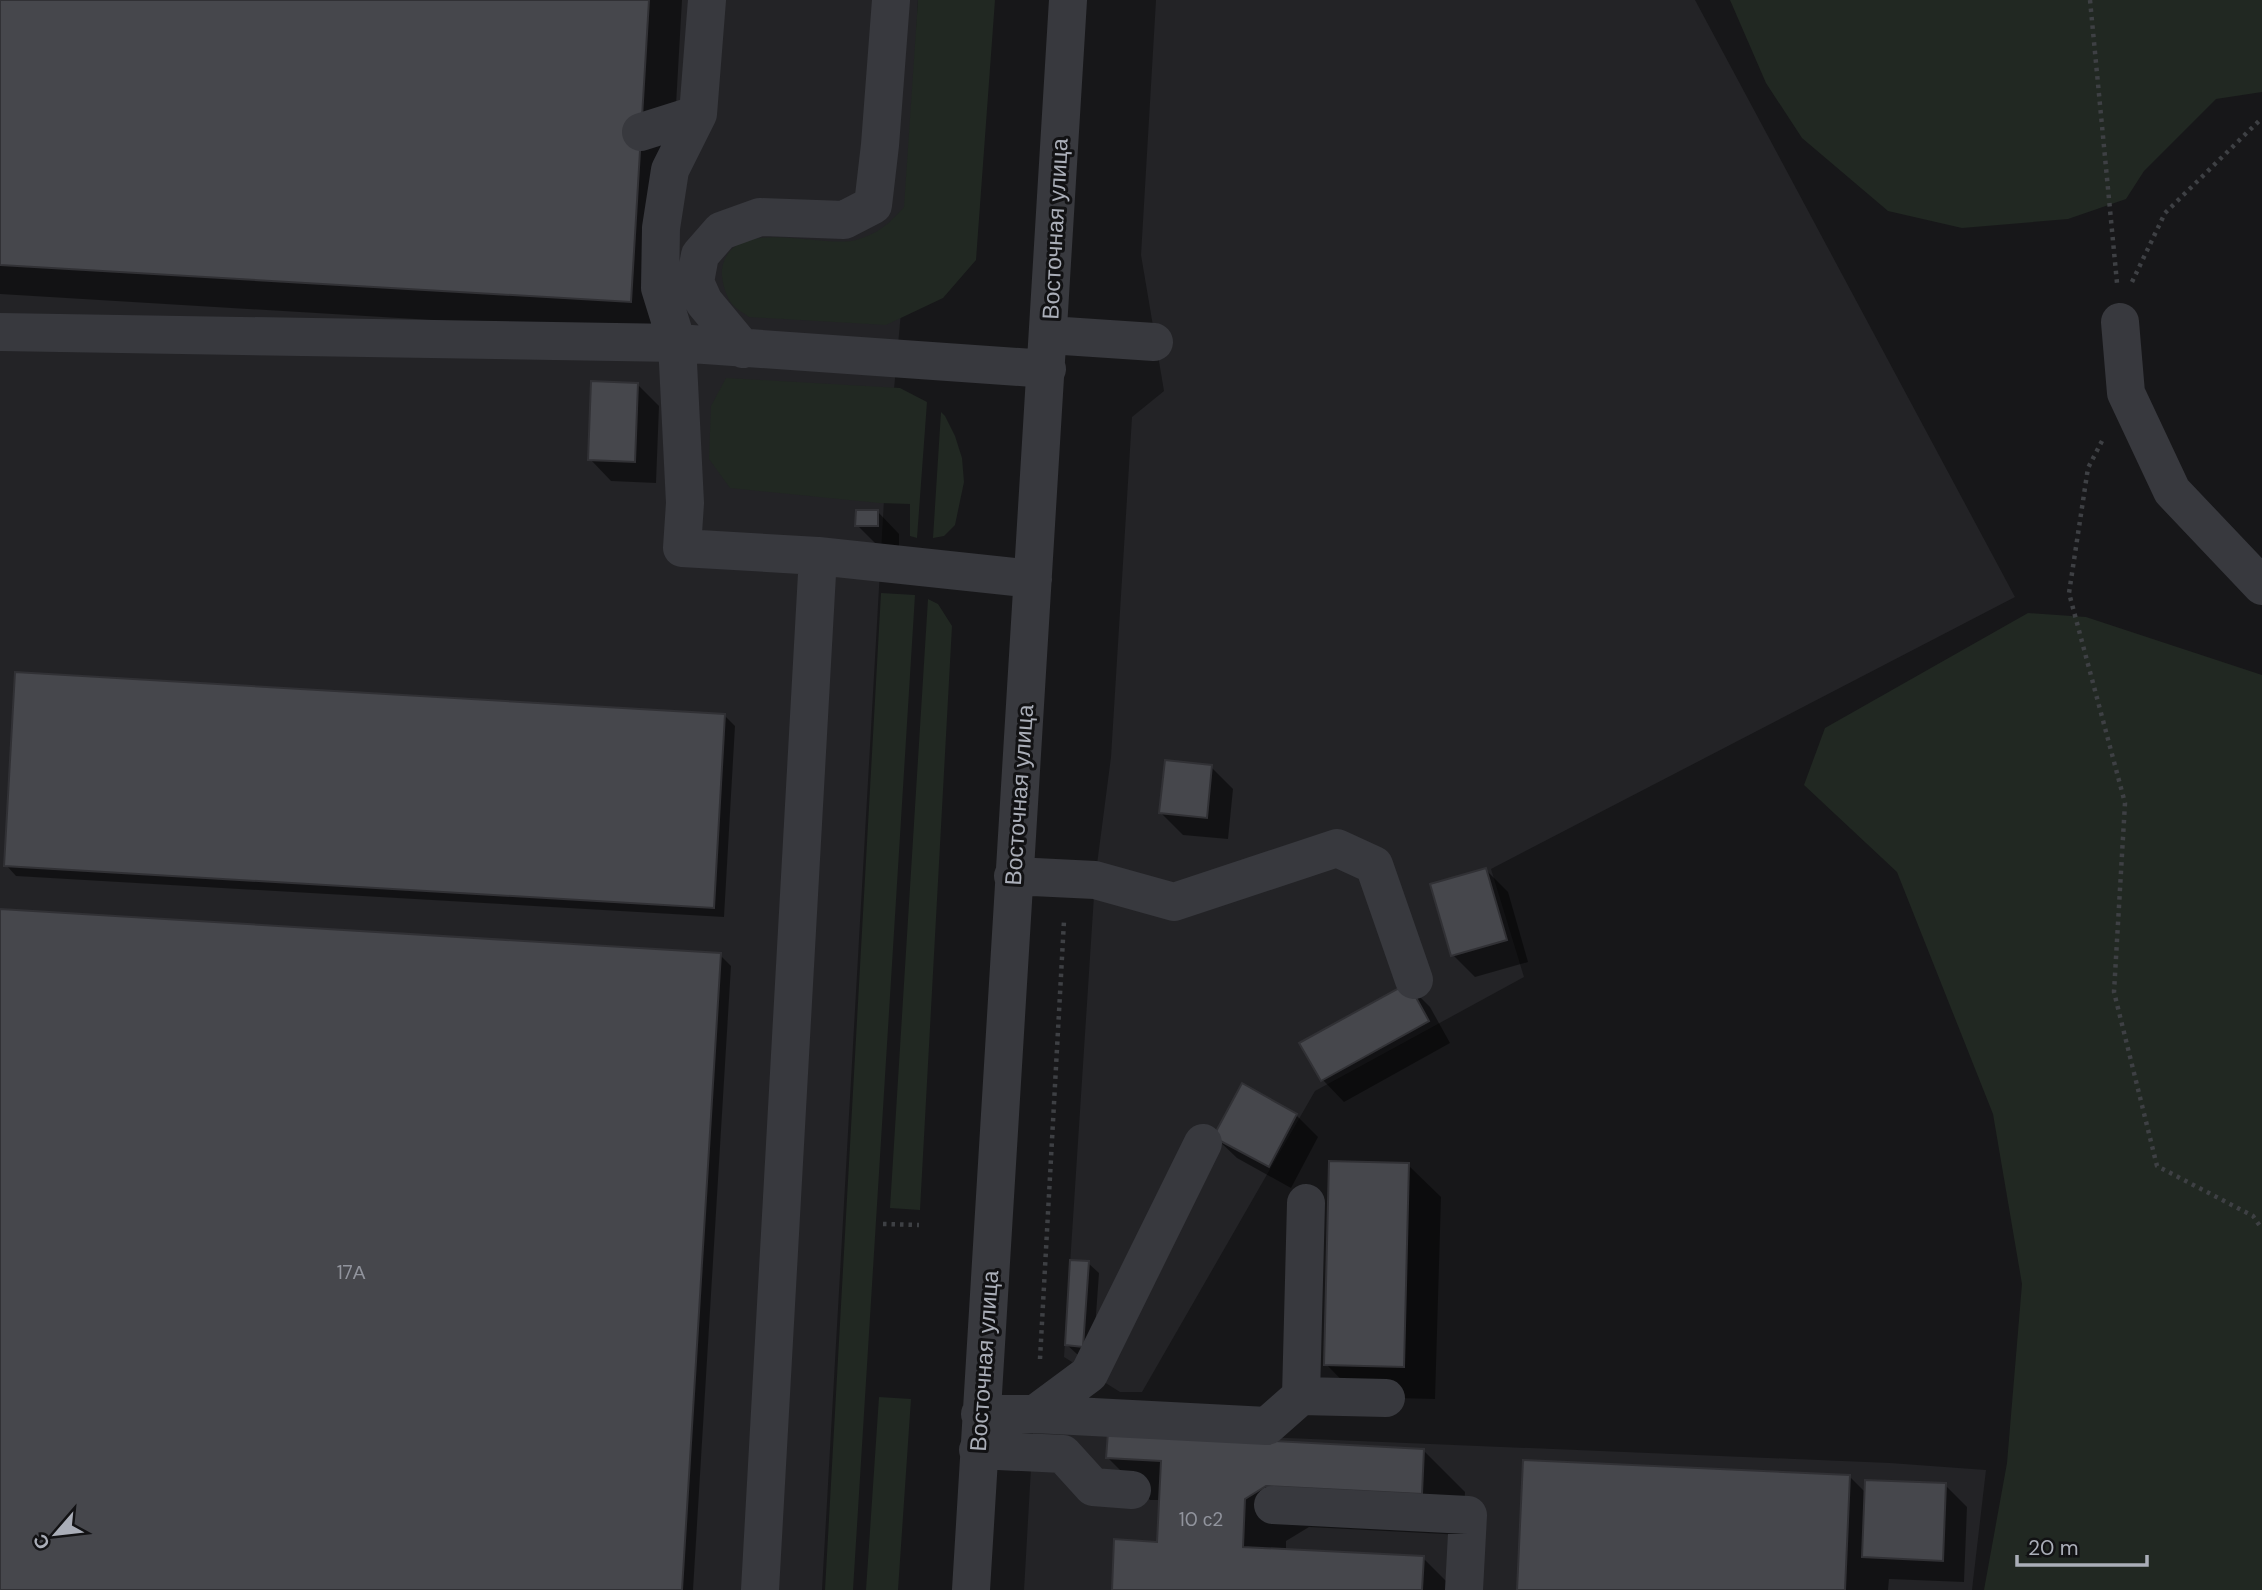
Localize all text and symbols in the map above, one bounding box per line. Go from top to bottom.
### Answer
street label: Восточная улица [1035,137,1075,320]
street label: Восточная улица [998,703,1040,887]
house number: 17А [337,1260,366,1285]
street label: Восточная улица [963,1269,1005,1453]
north arrow [21,1499,91,1569]
house number: 10 с2 [1179,1507,1223,1532]
scale bar [2017,1524,2146,1568]
text: С [27,1530,56,1554]
text: 20 m [2028,1534,2079,1562]

